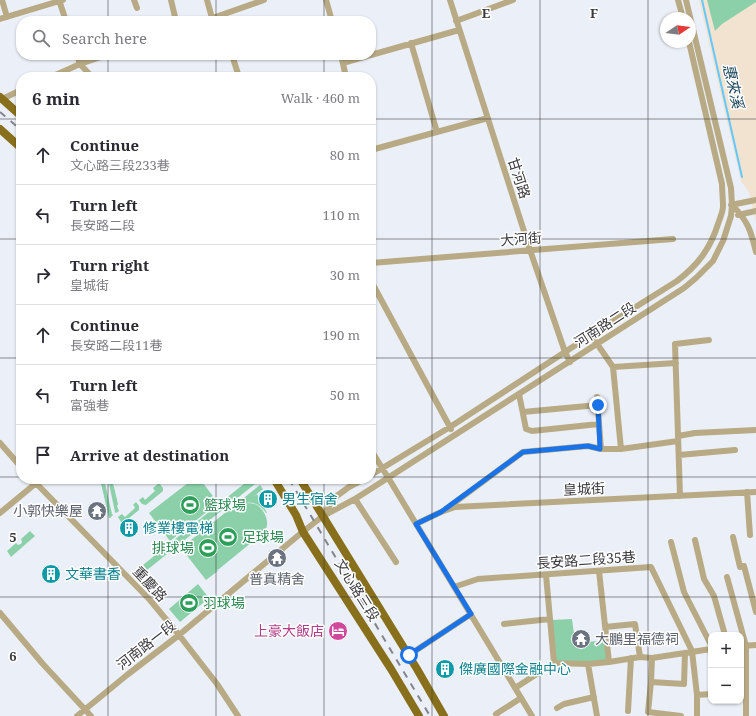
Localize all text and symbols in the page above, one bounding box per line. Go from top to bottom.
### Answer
text: E [482,4,491,22]
text: F [590,4,598,22]
north arrow [660,12,696,48]
search box [16,16,376,60]
icon: search [30,27,52,49]
text: Search here [62,28,147,48]
water label: 惠來溪 [719,62,749,112]
text: 6 min [32,87,80,110]
text: Walk · 460 m [281,89,360,107]
text: Continue [70,135,139,155]
icon: ahead [32,144,54,166]
text: 80 m [330,146,360,164]
street label: 甘河路 [504,155,535,201]
text: 文心路三段233巷 [70,156,170,174]
text: Turn left [70,195,138,215]
icon: left [32,204,54,226]
text: 110 m [323,206,360,224]
text: 長安路二段 [70,216,135,234]
street label: 大河街 [499,228,543,249]
text: Turn right [70,255,149,275]
icon: right [32,264,54,286]
text: 30 m [330,266,360,284]
text: 皇城街 [70,276,109,294]
street label: 河南路二段 [570,298,639,352]
text: Continue [70,315,139,335]
icon: ahead [32,324,54,346]
text: 190 m [323,326,360,344]
text: 長安路二段11巷 [70,336,163,354]
text: Turn left [70,375,138,395]
icon: left [32,384,54,406]
text: 50 m [330,386,360,404]
text: 富強巷 [70,396,109,414]
route end [589,396,607,414]
icon: arrive [32,444,54,466]
text: Arrive at destination [70,445,229,465]
street label: 皇城街 [563,478,605,499]
building icon: 男生宿舍 [257,488,279,510]
place label: 男生宿舍 [282,489,338,508]
sports icon: 籃球場 [179,494,201,516]
place label: 籃球場 [204,495,246,514]
temple icon: 小郭快樂屋 [86,500,108,522]
place label: 小郭快樂屋 [13,501,83,520]
building icon: 修業樓電梯 [118,517,140,539]
place label: 修業樓電梯 [143,518,213,537]
sports icon: 足球場 [217,526,239,548]
place label: 足球場 [242,527,284,546]
text: 5 [9,528,17,546]
sports icon: 排球場 [197,537,219,559]
place label: 排球場 [152,538,194,557]
temple icon: 普真精舍 [266,547,288,569]
street label: 長安路二段35巷 [536,547,636,572]
street label: 文心路三段 [331,555,384,624]
street label: 重慶路 [129,562,172,605]
building icon: 文華書香 [40,563,62,585]
place label: 文華書香 [65,564,121,583]
place label: 普真精舍 [249,569,305,588]
sports icon: 羽球場 [178,592,200,614]
place label: 羽球場 [203,593,245,612]
street label: 河南路一段 [112,616,179,674]
hotel icon: 上豪大飯店 [327,620,349,642]
place label: 上豪大飯店 [254,621,324,640]
temple icon: 大鵬里福德祠 [570,628,592,650]
place label: 大鵬里福德祠 [595,629,679,648]
map controls [708,632,744,704]
button: + [708,632,744,668]
route start [400,646,418,664]
text: 6 [9,647,17,665]
building icon: 傑廣國際金融中心 [434,658,456,680]
place label: 傑廣國際金融中心 [459,659,571,678]
button: − [708,668,744,704]

